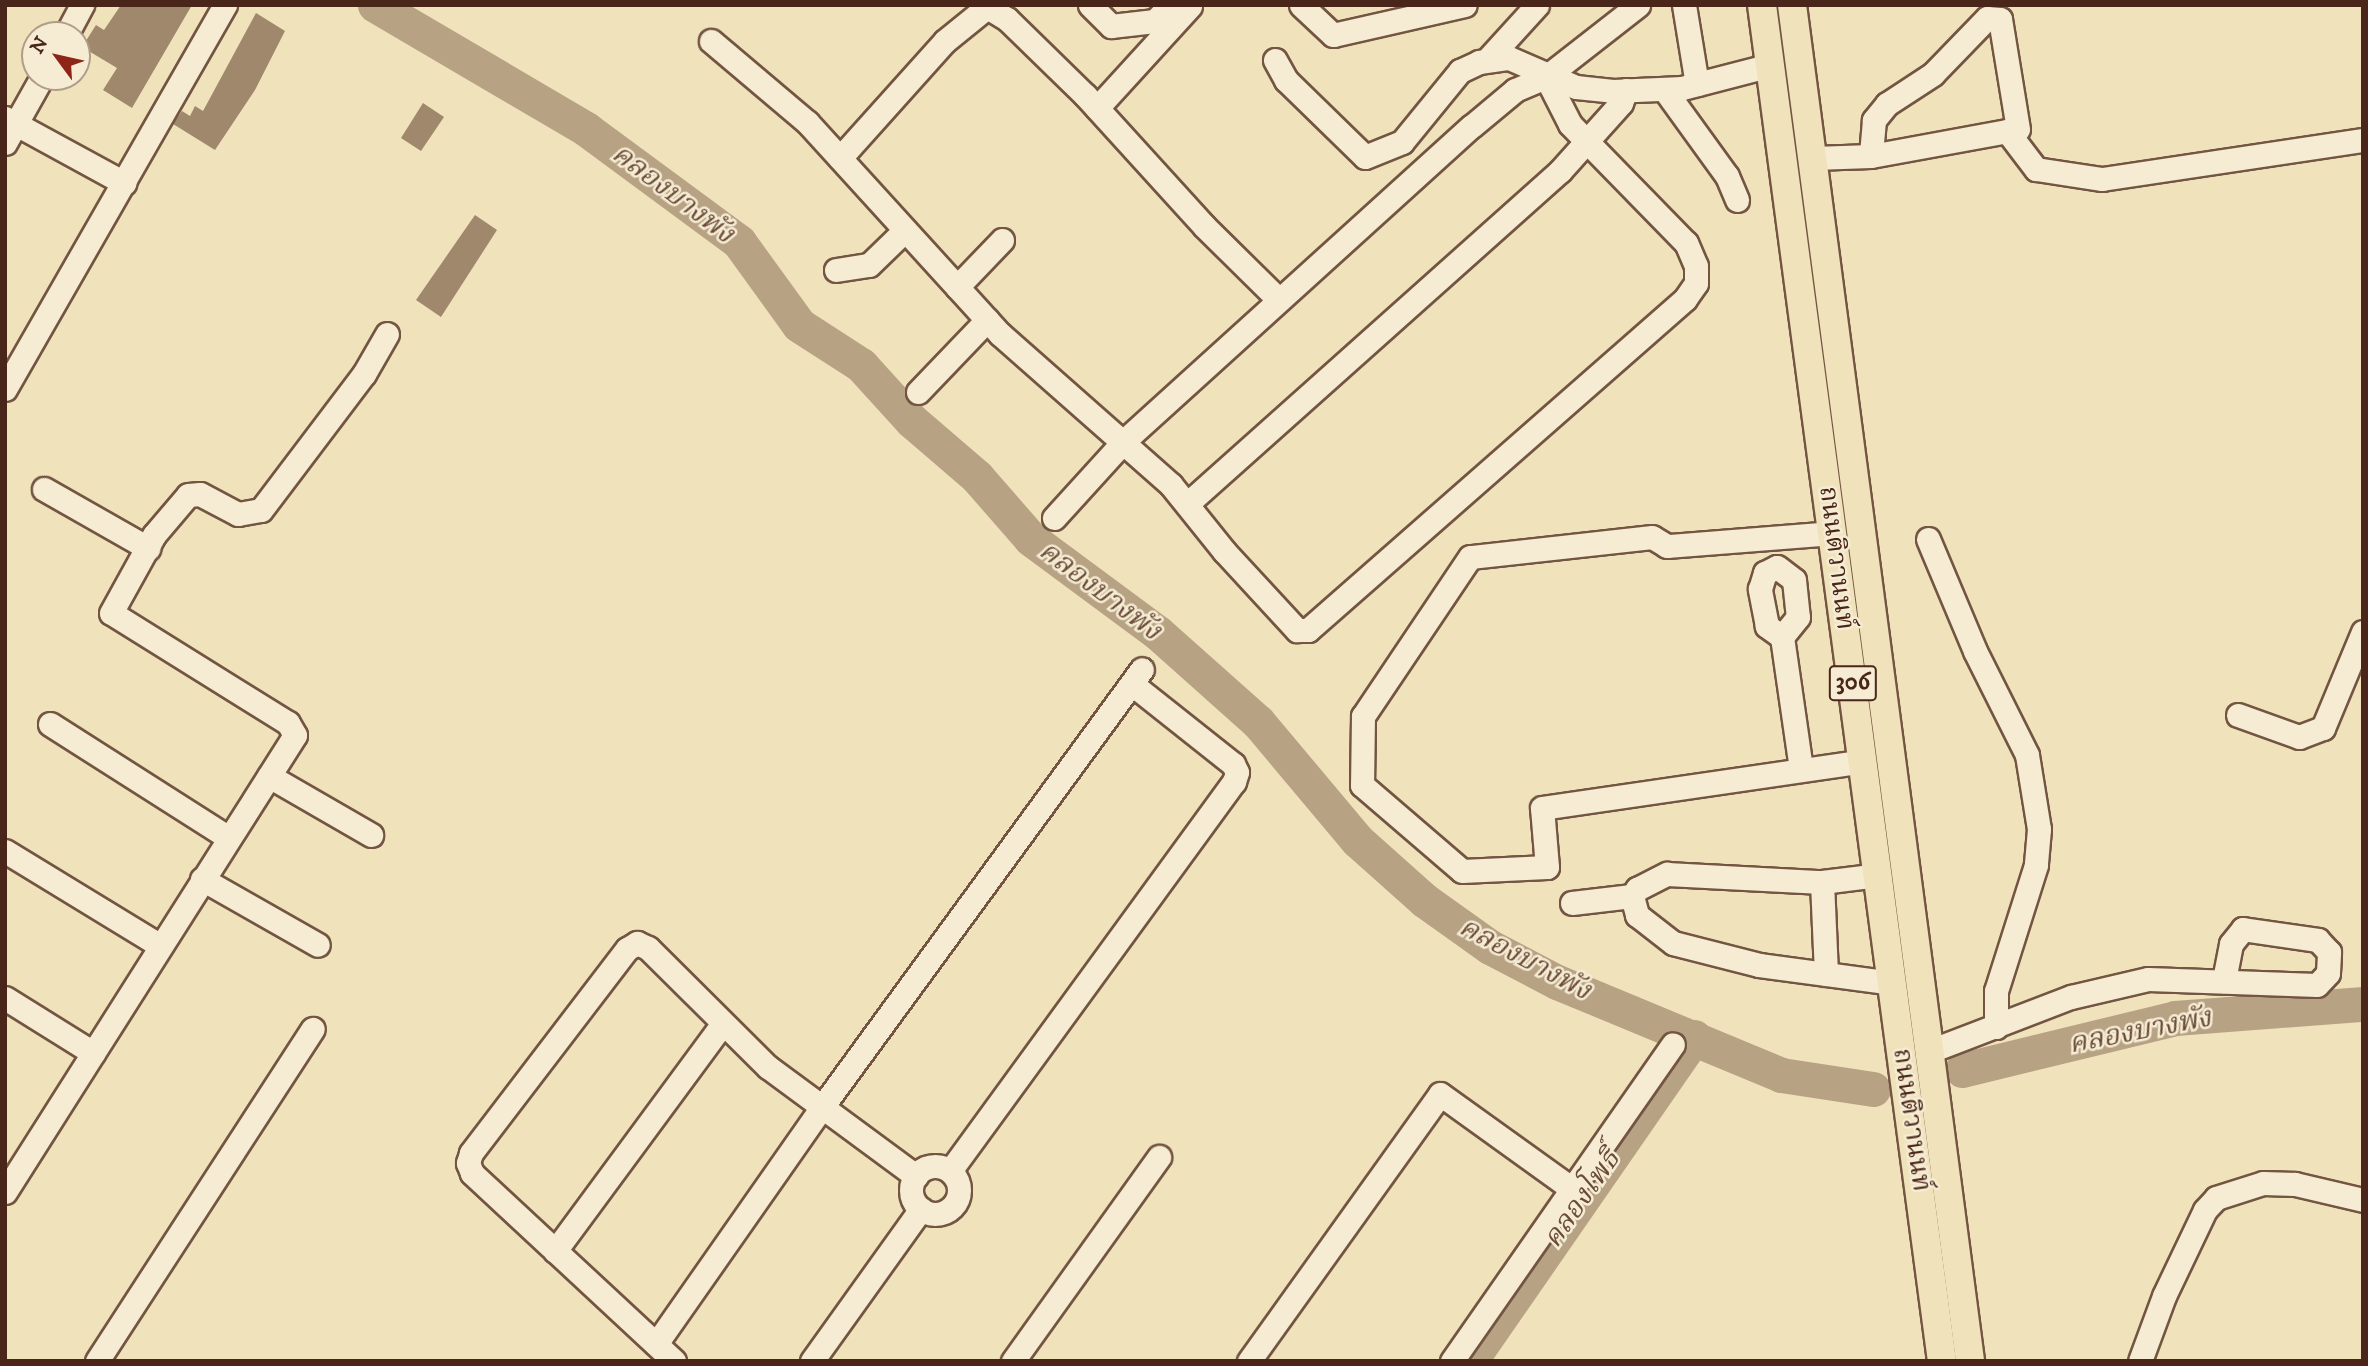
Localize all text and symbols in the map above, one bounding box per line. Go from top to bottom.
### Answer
north arrow [21,21,91,91]
text: N [26,33,54,58]
water label: คลองบางพัง [605,137,741,251]
street label: ถนนติวานนท์ [1812,484,1860,632]
water label: คลองบางพัง [1032,534,1168,648]
road number: 306 [1828,662,1878,704]
water label: คลองบางพัง [1453,910,1597,1008]
water label: คลองบางพัง [2066,1001,2214,1061]
street label: ถนนติวานนท์ [1886,1046,1936,1194]
water label: คลองโพธิ์ [1536,1144,1628,1254]

